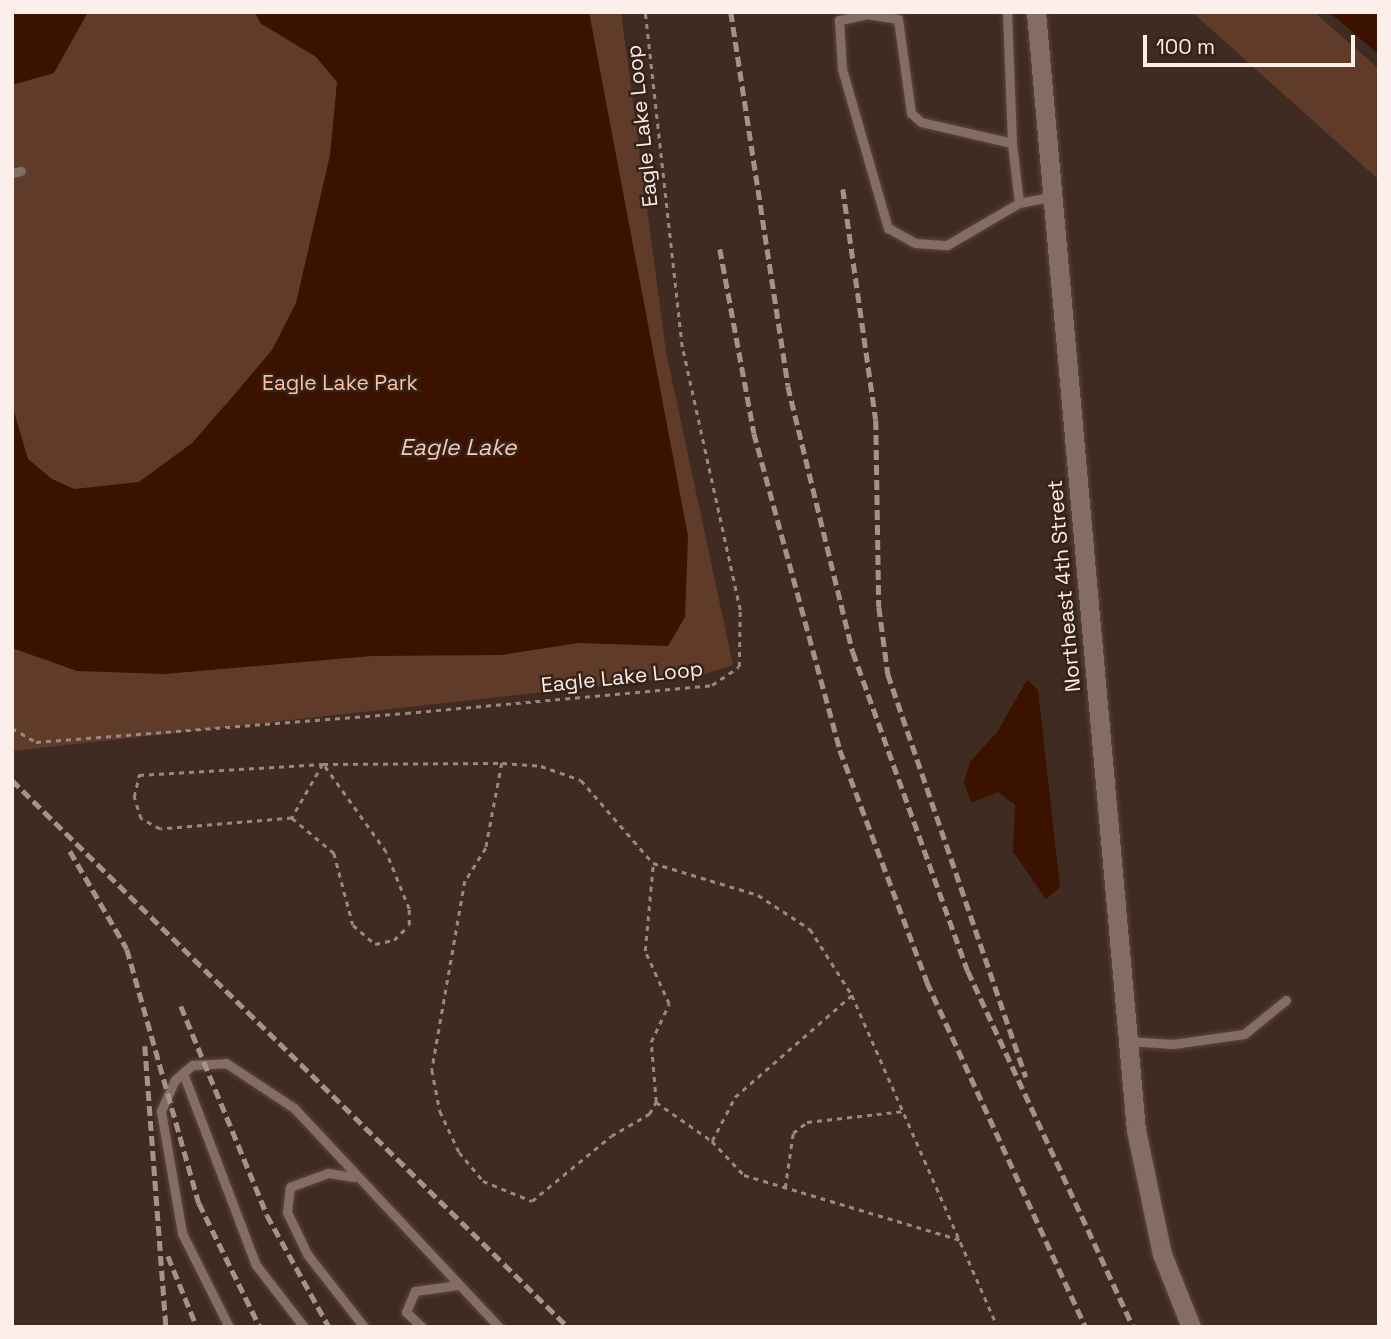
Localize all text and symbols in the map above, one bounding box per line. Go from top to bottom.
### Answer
scale bar [1146,21,1358,65]
text: 100 m [1156,33,1215,60]
street label: Eagle Lake Loop [621,44,663,208]
park label: Eagle Lake Park [262,370,418,396]
water label: Eagle Lake [400,433,516,461]
street label: Northeast 4th Street [1042,479,1086,693]
street label: Eagle Lake Loop [540,656,704,698]

